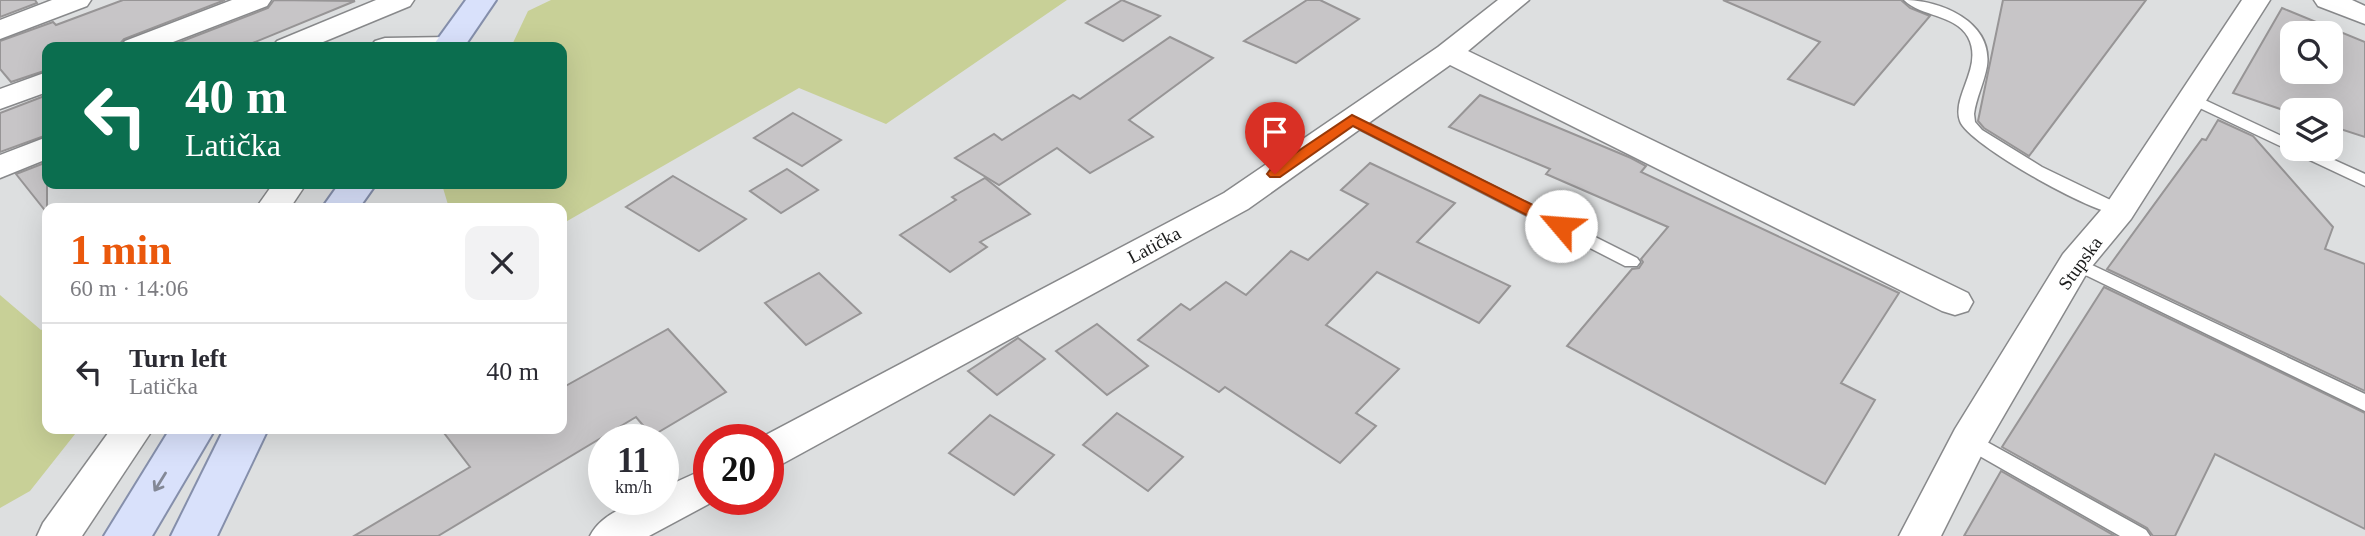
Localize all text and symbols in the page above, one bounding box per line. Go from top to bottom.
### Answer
map controls [2280,21,2343,161]
button: search [2280,21,2343,84]
text: 40 m [185,69,287,124]
icon: left [70,70,161,161]
button: layers [2280,98,2343,161]
pin [1245,102,1305,174]
icon: arrive [1256,113,1294,151]
text: Latička [185,127,281,163]
position arrow [1524,189,1598,263]
street label: Latička [1124,222,1185,268]
button: close [465,226,539,300]
text: 1 min [70,227,172,273]
street label: Stupska [2054,232,2107,294]
text: 60 m · 14:06 [70,276,188,301]
text: Turn left [129,344,227,373]
icon: left [70,353,108,391]
text: 40 m [486,357,539,386]
text: Latička [129,374,198,399]
speed limit sign: 20 [693,424,784,515]
text: 11 [617,441,650,480]
one-way arrow [152,472,166,492]
text: km/h [615,477,652,497]

